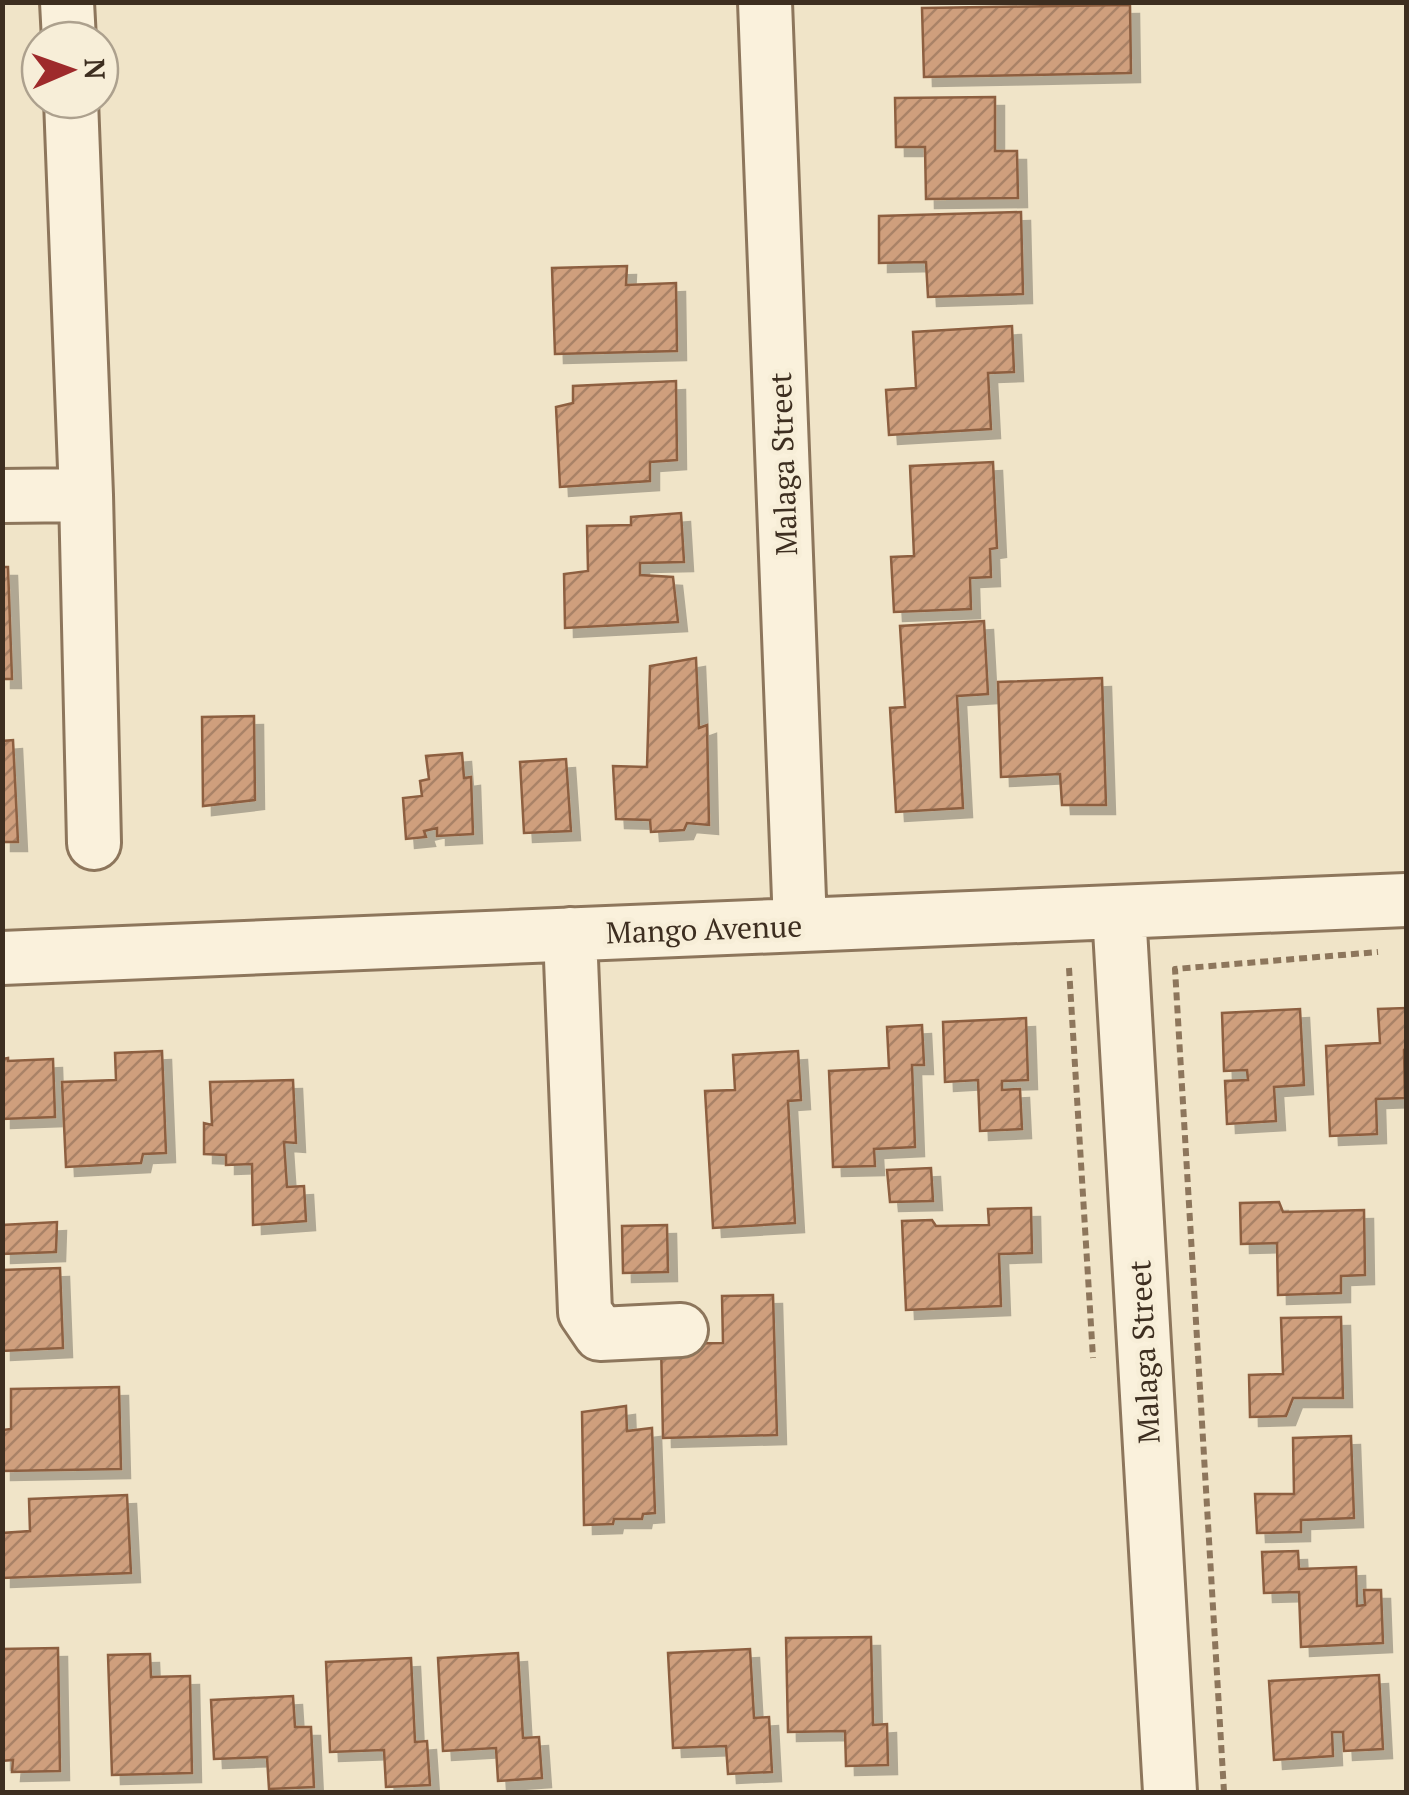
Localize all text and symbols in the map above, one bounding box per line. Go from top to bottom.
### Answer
north arrow [20,20,120,120]
text: N [77,58,114,80]
street label: Malaga Street [760,372,806,556]
street label: Mango Avenue [605,906,803,952]
street label: Malaga Street [1119,1259,1169,1445]

